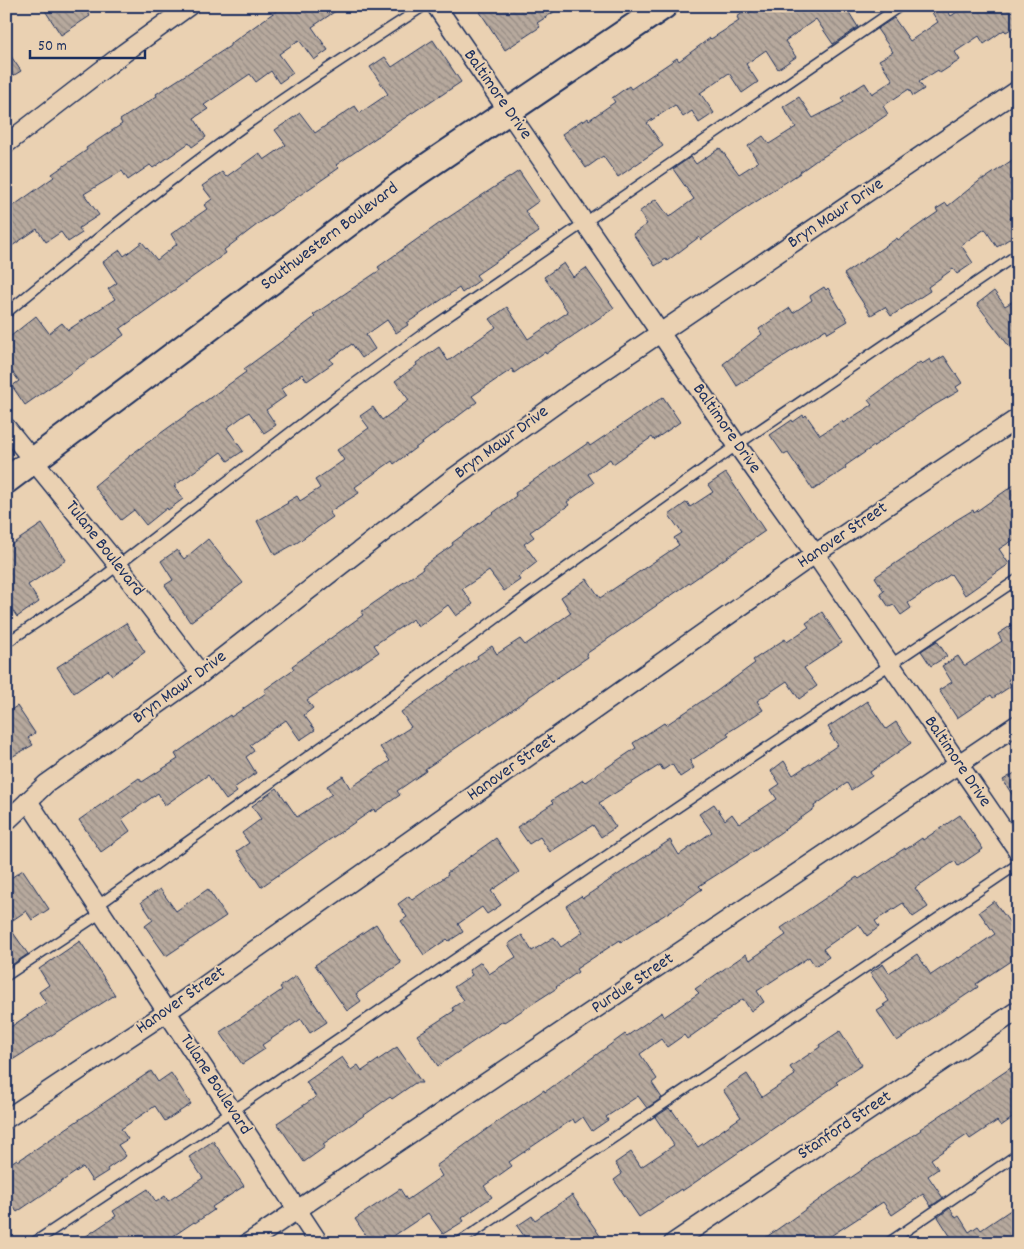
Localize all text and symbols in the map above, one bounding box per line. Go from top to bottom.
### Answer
scale bar [30,28,145,60]
text: 50 m [38,36,67,58]
street label: Baltimore Drive [457,45,537,145]
street label: Bryn Mawr Drive [783,173,889,255]
street label: Southwestern Boulevard [256,177,404,297]
street label: Baltimore Drive [686,379,766,479]
street label: Bryn Mawr Drive [450,400,554,486]
street label: Tulane Boulevard [59,496,149,602]
street label: Hanover Street [793,496,893,575]
street label: Bryn Mawr Drive [128,645,232,731]
street label: Baltimore Drive [917,711,997,813]
street label: Hanover Street [462,728,562,808]
street label: Purdue Street [587,947,679,1021]
street label: Hanover Street [131,961,231,1041]
street label: Tulane Boulevard [173,1030,257,1140]
street label: Stanford Street [793,1085,897,1167]

